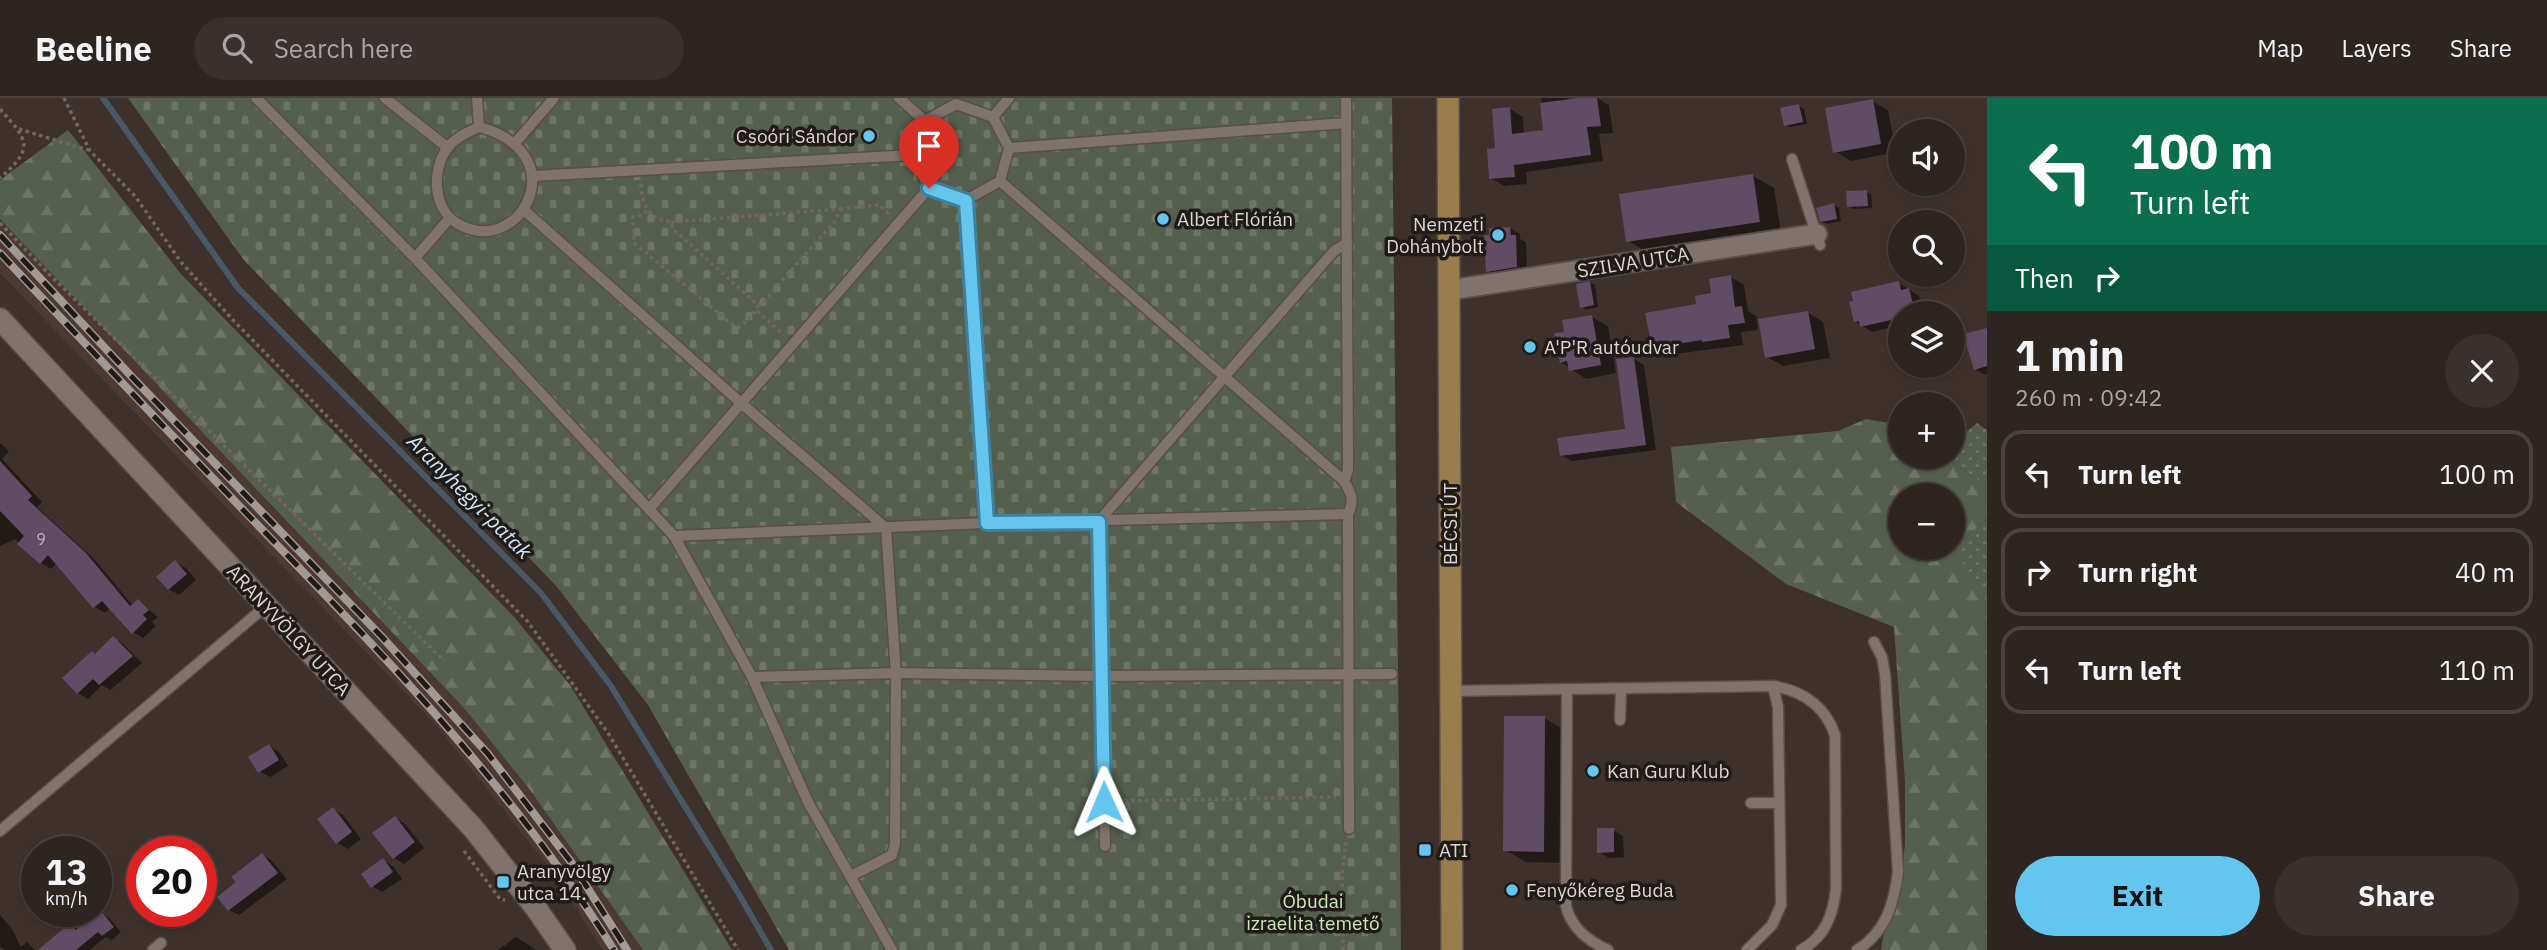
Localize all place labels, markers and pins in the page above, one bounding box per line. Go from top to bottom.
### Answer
pin [899,116,959,188]
place label: Csoóri Sándor [736,124,855,148]
marker: Csoóri Sándor [861,128,877,144]
place label: Albert Flórián [1177,207,1293,231]
marker: Albert Flórián [1155,211,1171,227]
place label: Nemzeti Dohánybolt [1386,212,1484,258]
marker: Nemzeti Dohánybolt [1490,227,1506,243]
place label: A'P'R autóudvar [1544,335,1679,359]
marker: A'P'R autóudvar [1522,339,1538,355]
place label: Kan Guru Klub [1607,759,1729,783]
marker: Kan Guru Klub [1585,763,1601,779]
place label: ATI [1439,838,1468,862]
marker: ATI [1417,842,1433,858]
place label: Aranyvölgy utca 14. [517,859,611,905]
marker: Aranyvölgy utca 14. [495,874,511,890]
place label: Fenyőkéreg Buda [1526,878,1674,902]
marker: Fenyőkéreg Buda [1504,882,1520,898]

